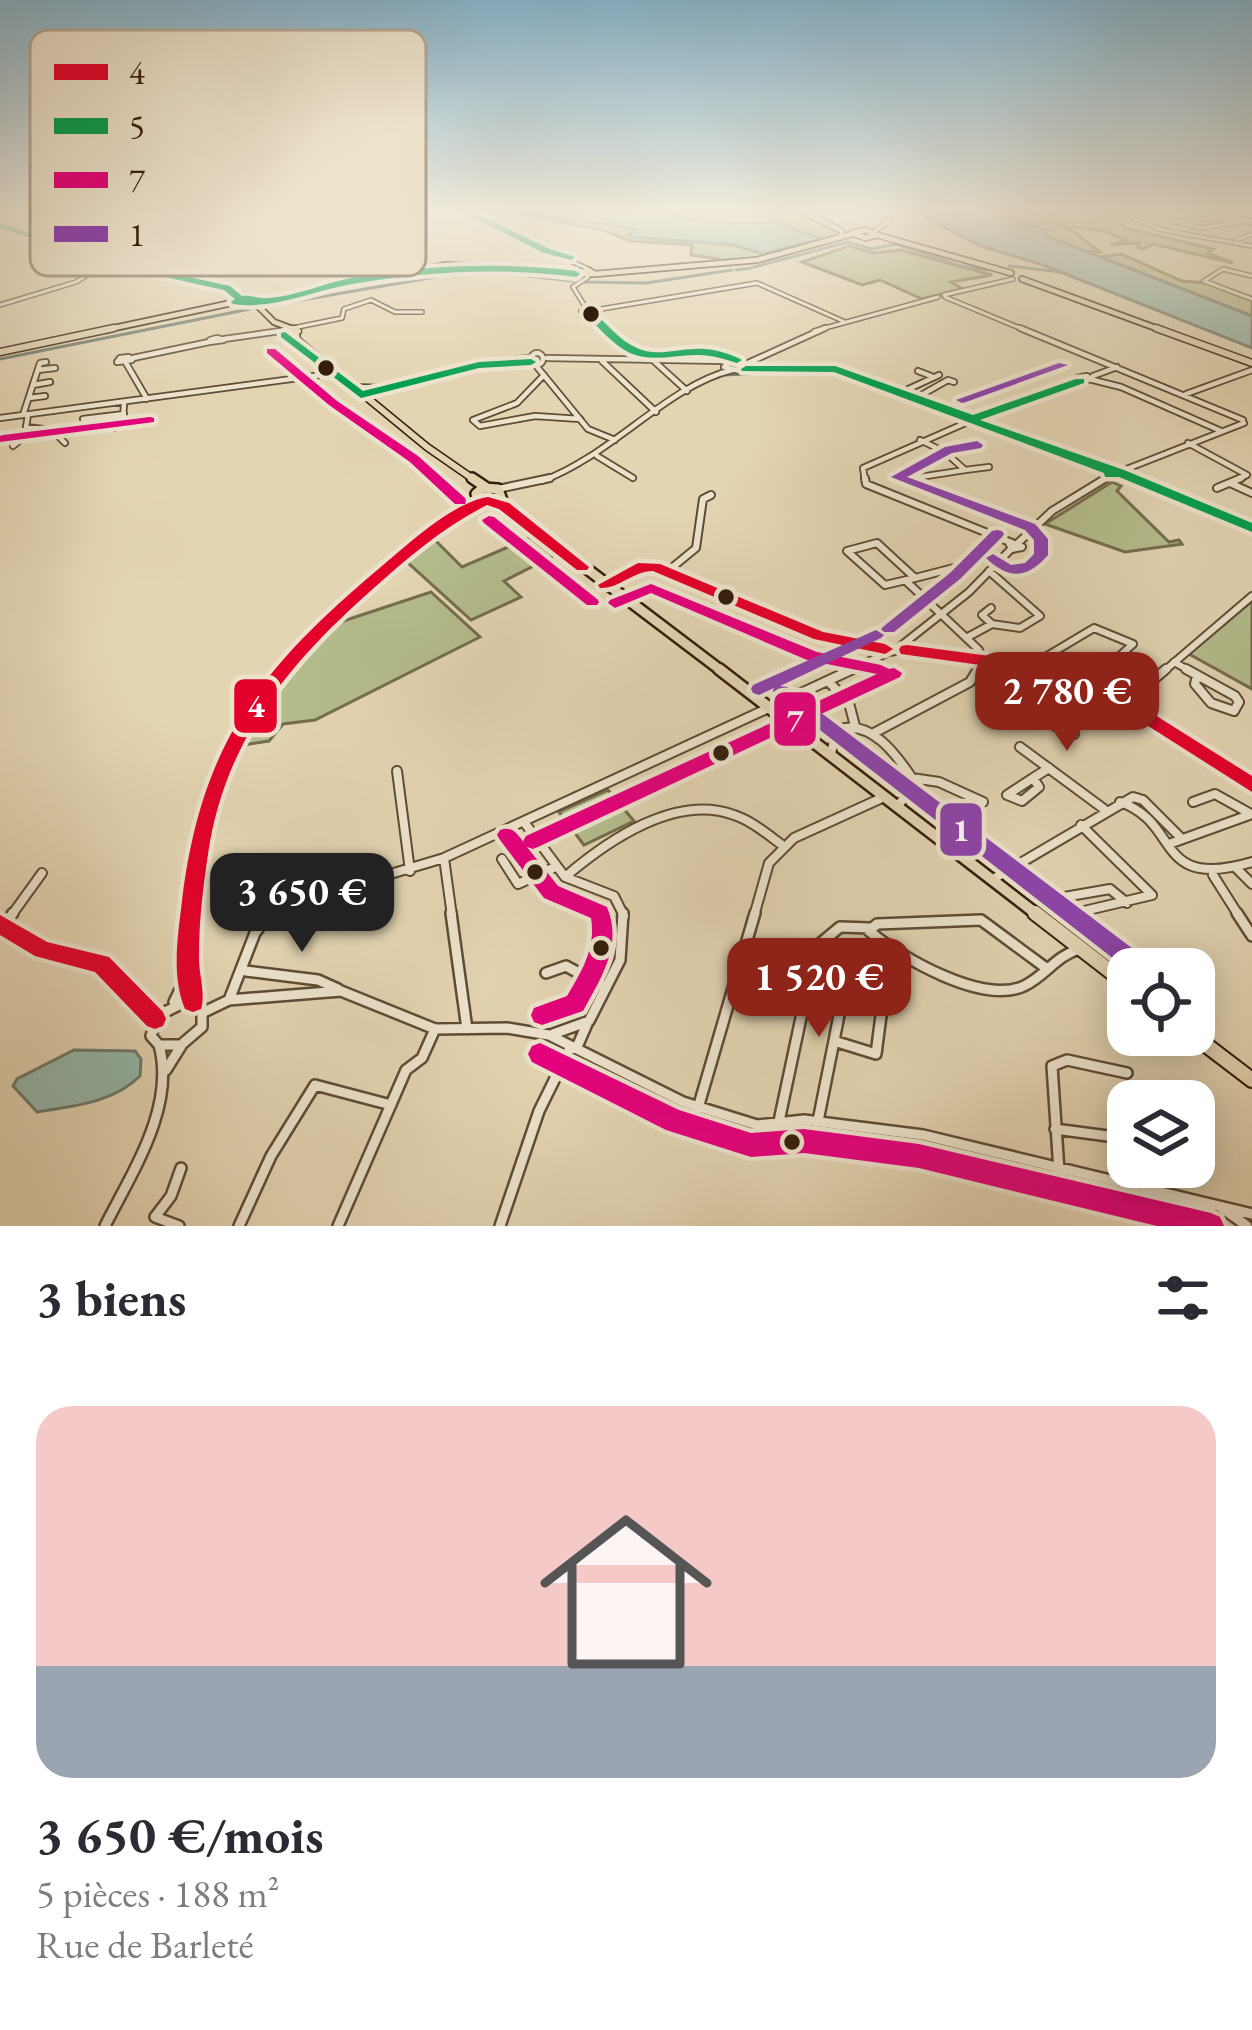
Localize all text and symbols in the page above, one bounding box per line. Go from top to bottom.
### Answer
legend [30,30,426,276]
text: 4 [129,51,145,94]
text: 5 [129,105,145,148]
text: 7 [129,159,145,202]
text: 1 [129,213,145,256]
unlabelled marker [580,303,602,325]
unlabelled marker [315,357,337,379]
unlabelled marker [715,586,737,608]
pin: 2 780 € [956,652,1178,754]
text: 2 780 € [1002,665,1132,716]
line badge: 4 [232,677,279,735]
text: 4 [247,684,265,727]
line badge: 7 [772,690,818,748]
text: 7 [786,698,804,741]
unlabelled marker [710,742,732,764]
line badge: 1 [938,801,984,858]
text: 1 [952,808,970,851]
pin: 3 650 € [191,853,413,955]
unlabelled marker [524,861,546,883]
text: 3 650 € [237,866,367,917]
unlabelled marker [590,937,612,959]
pin: 1 520 € [708,938,930,1040]
map controls [1107,948,1215,1188]
button: locate [1107,948,1215,1056]
text: 1 520 € [754,951,884,1002]
button: layers [1107,1080,1215,1188]
unlabelled marker [781,1131,803,1153]
text: 3 biens [36,1265,186,1331]
icon: filters [1150,1265,1216,1331]
icon: home [518,1484,734,1700]
text: 3 650 €/mois [36,1802,324,1868]
text: 5 pièces · 188 m² [36,1868,279,1919]
text: Rue de Barleté [36,1919,254,1970]

